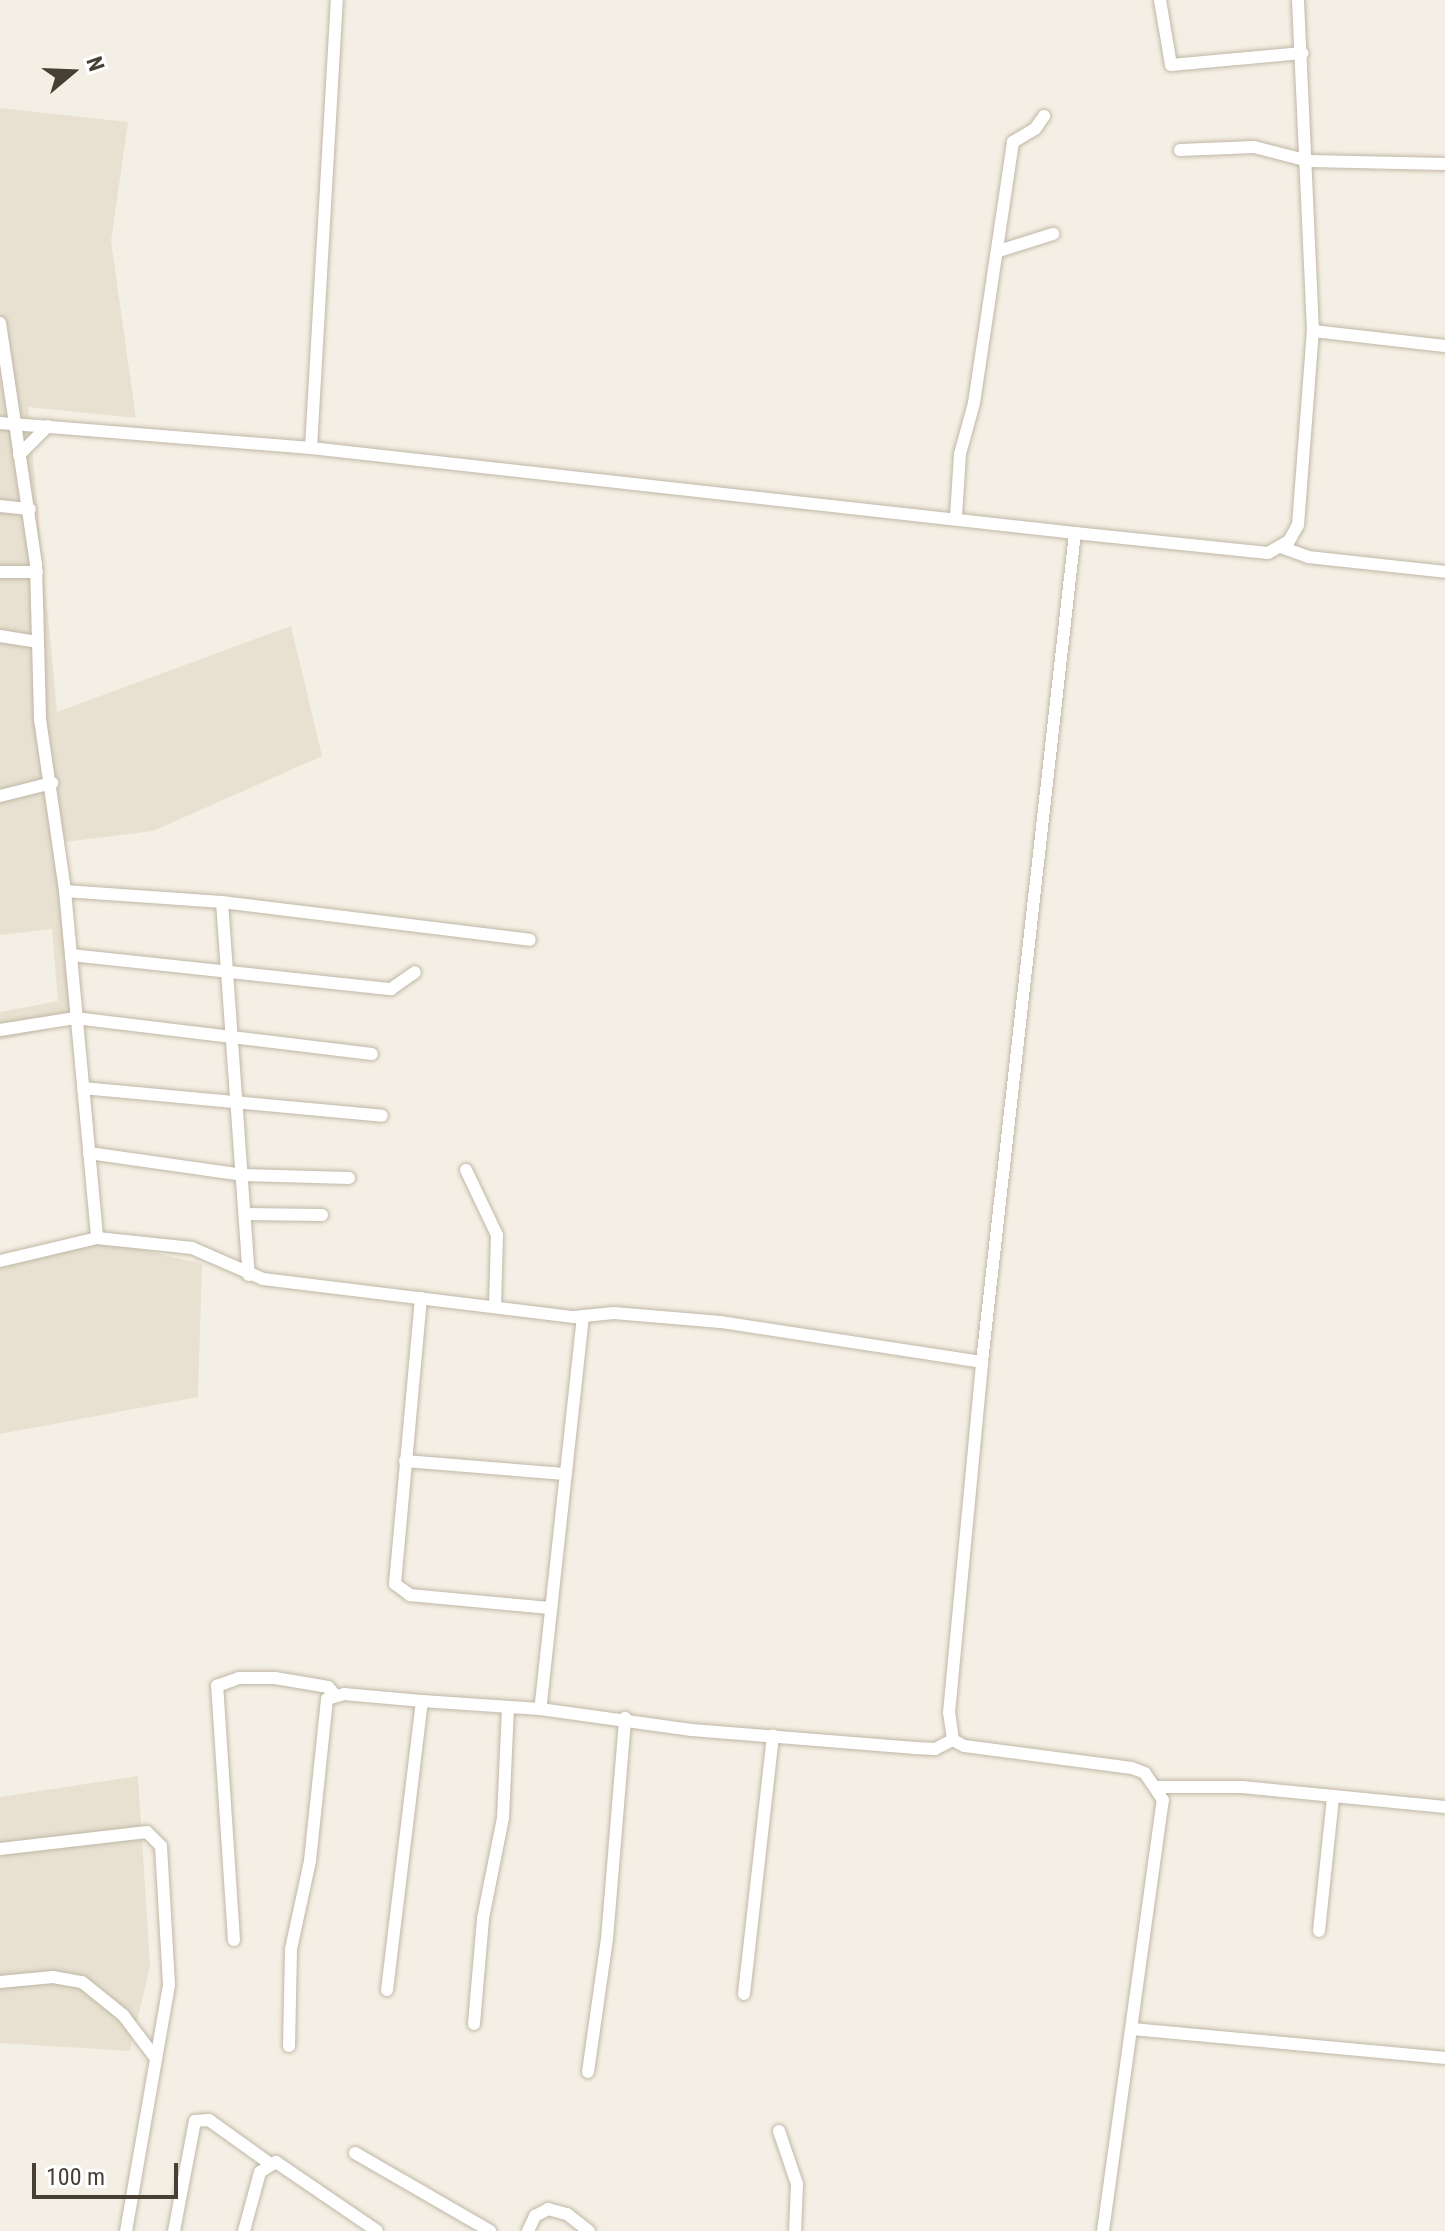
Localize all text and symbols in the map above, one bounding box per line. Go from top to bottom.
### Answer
north arrow [32,32,112,112]
text: N [81,54,109,74]
scale bar [36,2147,182,2197]
text: 100 m [46,2163,105,2191]

